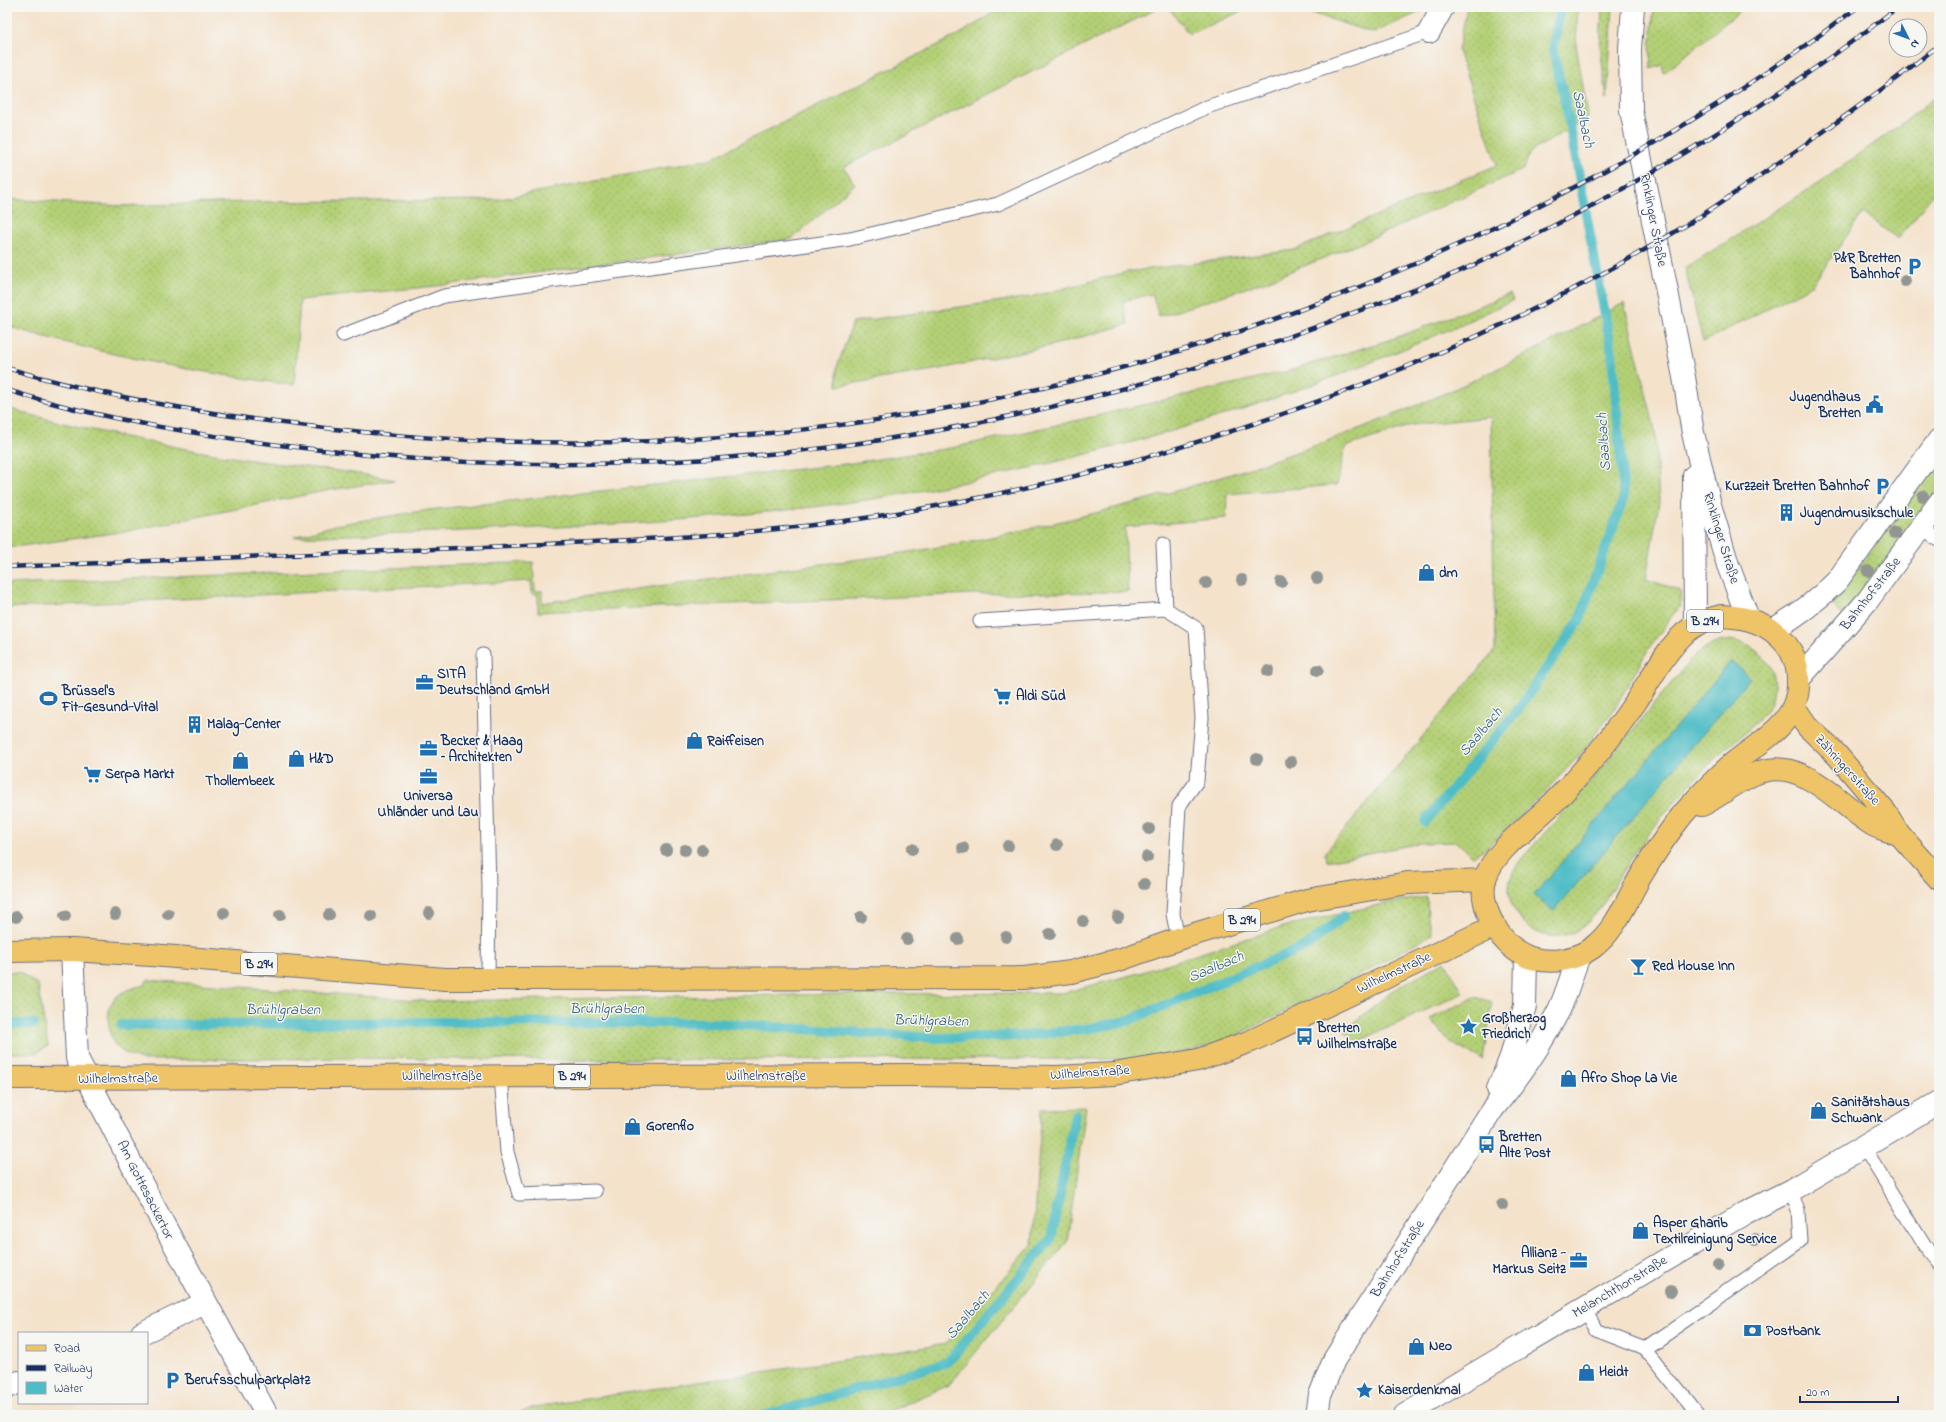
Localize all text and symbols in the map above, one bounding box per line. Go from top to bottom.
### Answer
north arrow [1888,18,1928,58]
text: N [1906,36,1923,52]
water label: Saalbach [1566,88,1600,151]
street label: Rinklinger Straße [1633,172,1672,269]
place label: P&R Bretten Bahnhof [1833,248,1901,285]
parking icon: P&R Bretten Bahnhof [1904,256,1924,276]
place label: Jugendhaus Bretten [1790,387,1861,424]
public building icon: Jugendhaus Bretten [1864,395,1884,415]
water label: Saalbach [1591,411,1617,472]
place label: Kurzzeit Bretten Bahnhof [1725,476,1870,497]
parking icon: Kurzzeit Bretten Bahnhof [1873,476,1893,496]
street label: Rinklinger Straße [1696,490,1745,587]
building icon: Jugendmusikschule [1777,503,1797,523]
place label: Jugendmusikschule [1800,503,1914,526]
street label: Bahnhofstraße [1835,552,1907,636]
shop icon: dm [1416,563,1436,583]
place label: dm [1439,563,1458,584]
road number: B 294 [1687,610,1723,632]
place label: SITA Deutschland GmbH [436,664,550,701]
office icon: SITA Deutschland GmbH [414,672,434,692]
place label: Brüssel's Fit-Gesund-Vital [61,681,159,718]
supermarket icon: Aldi Süd [993,686,1013,706]
place label: Aldi Süd [1016,686,1066,707]
sports icon: Brüssel's Fit-Gesund-Vital [39,689,59,709]
water label: Saalbach [1454,702,1509,761]
building icon: Malag-Center [184,714,204,734]
place label: Malag-Center [207,714,281,737]
street label: Zähringerstraße [1808,730,1885,812]
place label: Becker & Haag – Architekten [440,731,523,768]
shop icon: Raiffeisen [684,731,704,751]
place label: Raiffeisen [706,731,764,752]
office icon: Becker & Haag – Architekten [418,739,438,759]
shop icon: H&D [286,749,306,769]
place label: H&D [309,749,334,770]
shop icon: Thollembeek [230,751,250,771]
supermarket icon: Serpa Markt [82,764,102,784]
place label: Serpa Markt [105,764,175,785]
office icon: Universa Uhländer und Lau [418,766,438,786]
place label: Thollembeek [205,771,276,792]
place label: Universa Uhländer und Lau [378,786,478,823]
road number: B 294 [1224,909,1260,931]
water label: Saalbach [1185,945,1248,988]
street label: Wilhelmstraße [1353,946,1435,999]
road number: B 294 [241,953,277,975]
bar icon: Red House Inn [1629,956,1649,976]
place label: Red House Inn [1651,956,1735,977]
water label: Brühlgraben [570,998,645,1021]
water label: Brühlgraben [246,999,321,1022]
place label: Großherzog Friedrich [1481,1008,1547,1045]
water label: Brühlgraben [894,1009,969,1034]
place icon: Großherzog Friedrich [1459,1016,1479,1036]
place label: Bretten Wilhelmstraße [1316,1018,1398,1055]
bus stop icon: Bretten Wilhelmstraße [1294,1026,1314,1046]
street label: Wilhelmstraße [1049,1060,1131,1086]
road number: B 294 [554,1065,590,1087]
street label: Wilhelmstraße [402,1066,483,1087]
street label: Wilhelmstraße [726,1066,807,1087]
street label: Wilhelmstraße [78,1068,159,1090]
shop icon: Afro Shop La Vie [1558,1068,1578,1088]
place label: Afro Shop La Vie [1581,1068,1678,1089]
place label: Sanitätshaus Schwank [1831,1092,1910,1129]
shop icon: Sanitätshaus Schwank [1808,1100,1828,1120]
shop icon: Gorenflo [623,1116,643,1136]
place label: Gorenflo [646,1116,694,1137]
place label: Bretten Alte Post [1498,1127,1551,1164]
bus stop icon: Bretten Alte Post [1476,1135,1496,1155]
street label: Am Gottesackertor [111,1137,179,1244]
place label: Asper Gharib Textilreinigung Service [1653,1213,1777,1252]
street label: Bahnhofstraße [1365,1215,1431,1303]
shop icon: Asper Gharib Textilreinigung Service [1630,1221,1650,1241]
place label: Allianz - Markus Seitz [1493,1243,1567,1280]
street label: Melanchthonstraße [1569,1250,1672,1324]
office icon: Allianz - Markus Seitz [1569,1251,1589,1271]
water label: Saalbach [941,1285,996,1344]
bank icon: Postbank [1743,1321,1763,1341]
place label: Postbank [1766,1321,1821,1342]
legend [18,1332,148,1404]
shop icon: Neo [1406,1336,1426,1356]
place label: Neo [1429,1336,1452,1357]
text: Road [54,1340,80,1358]
text: Railway [54,1360,93,1379]
shop icon: Heidt [1576,1362,1596,1382]
place label: Heidt [1599,1362,1629,1383]
parking icon: Berufsschulparkplatz [162,1370,182,1390]
place label: Berufsschulparkplatz [184,1370,311,1391]
scale bar [1800,1378,1898,1404]
text: Water [54,1380,83,1398]
place icon: Kaiserdenkmal [1355,1380,1375,1400]
place label: Kaiserdenkmal [1378,1380,1461,1401]
text: 20 m [1806,1384,1829,1402]

